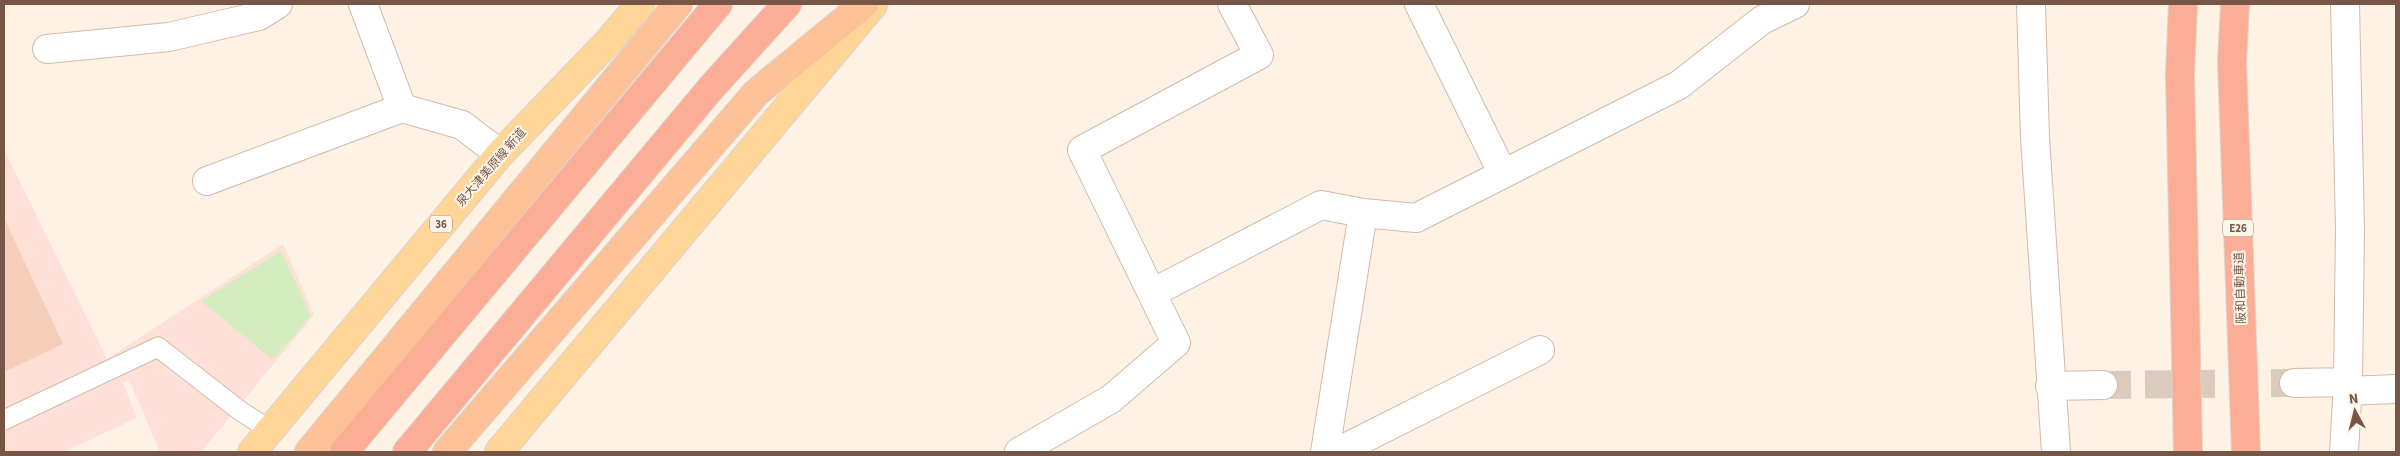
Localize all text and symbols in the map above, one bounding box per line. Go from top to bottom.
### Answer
street label: 泉大津美原線 新道 [453,125,530,210]
road number: 36 [430,215,452,232]
road number: E26 [2223,220,2253,237]
street label: 阪和自動車道 [2231,252,2250,324]
north arrow [2330,386,2380,436]
text: N [2348,389,2359,410]

